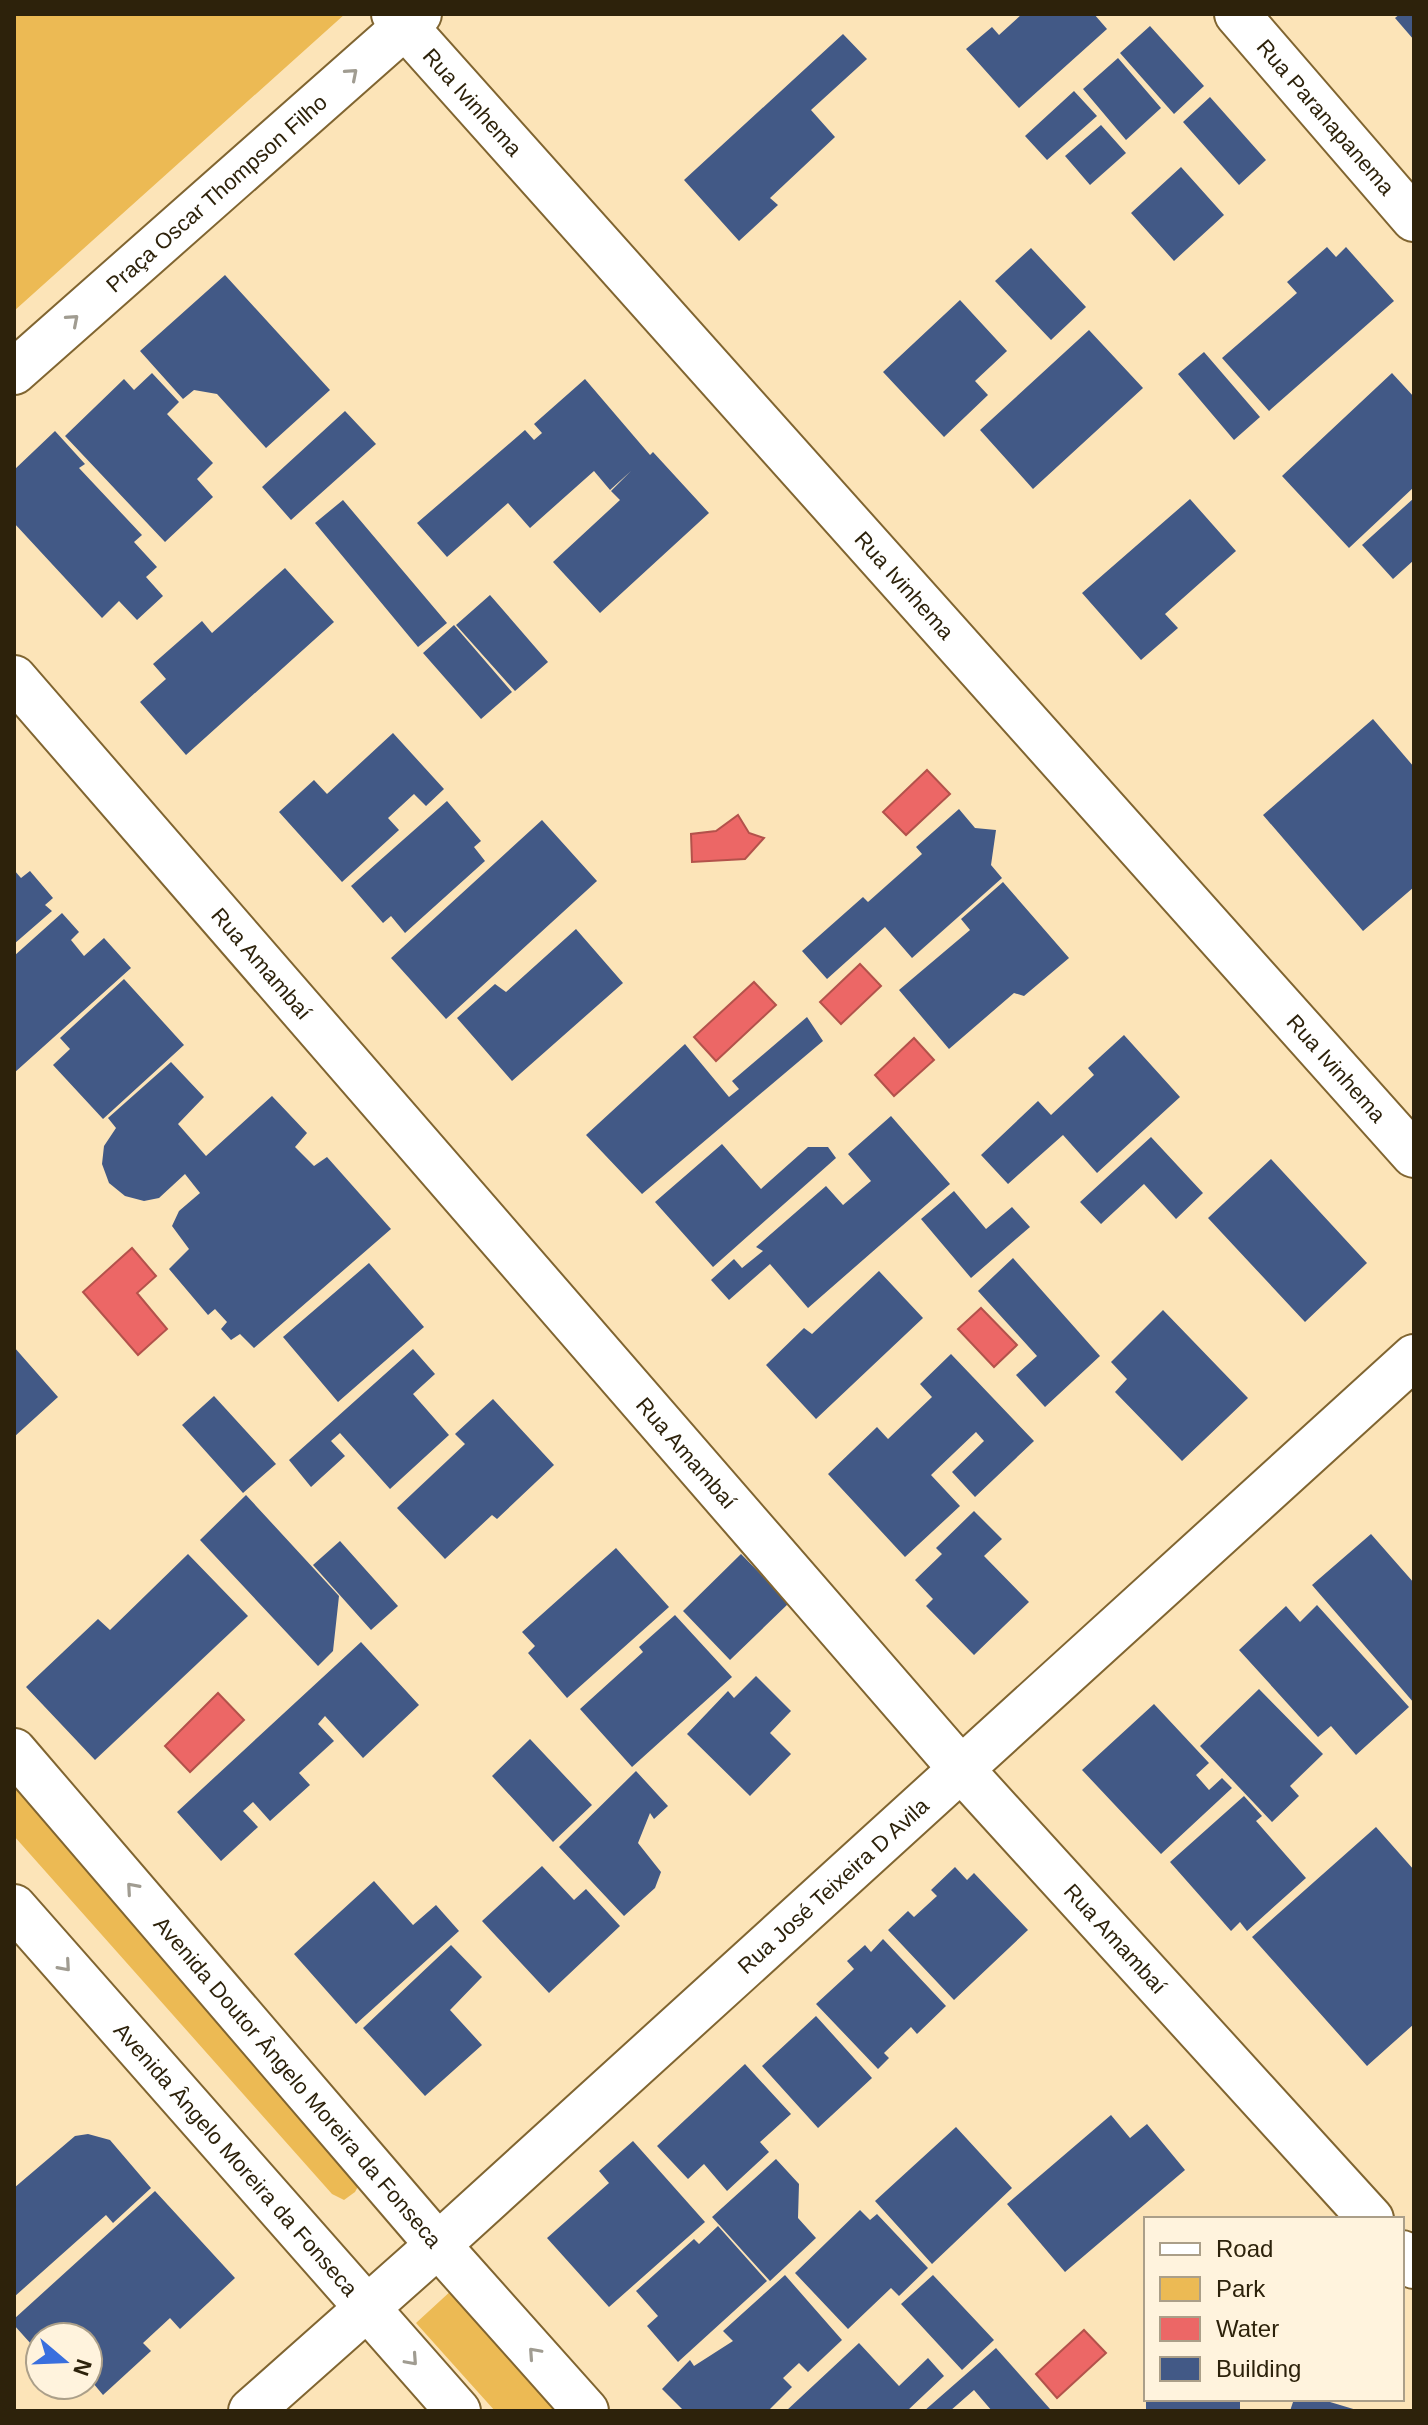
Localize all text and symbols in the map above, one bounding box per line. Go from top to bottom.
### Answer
street label: Rua Paranapanema [1252,35,1400,201]
street label: Rua Ivinhema [418,43,527,162]
one-way arrow [342,69,357,84]
street label: Praça Oscar Thompson Filho [101,89,332,298]
one-way arrow [63,315,78,330]
street label: Rua Ivinhema [850,526,959,645]
street label: Rua Amambaí [206,903,317,1025]
street label: Rua Ivinhema [1281,1010,1391,1128]
street label: Rua Amambaí [631,1392,741,1514]
street label: Rua José Teixeira D Avila [733,1793,934,1979]
street label: Rua Amambaí [1059,1879,1171,1999]
one-way arrow [127,1883,142,1898]
street label: Avenida Doutor Ângelo Moreira da Fonseca [149,1912,447,2253]
one-way arrow [56,1956,70,1971]
street label: Avenida Ângelo Moreira da Fonseca [109,2018,363,2302]
legend [1144,2217,1404,2401]
text: Road [1216,2235,1273,2262]
text: Park [1216,2275,1266,2302]
text: Water [1216,2315,1279,2342]
north arrow [24,2321,104,2401]
one-way arrow [529,2347,543,2362]
one-way arrow [403,2351,417,2366]
text: Building [1216,2355,1301,2382]
text: N [68,2356,97,2379]

